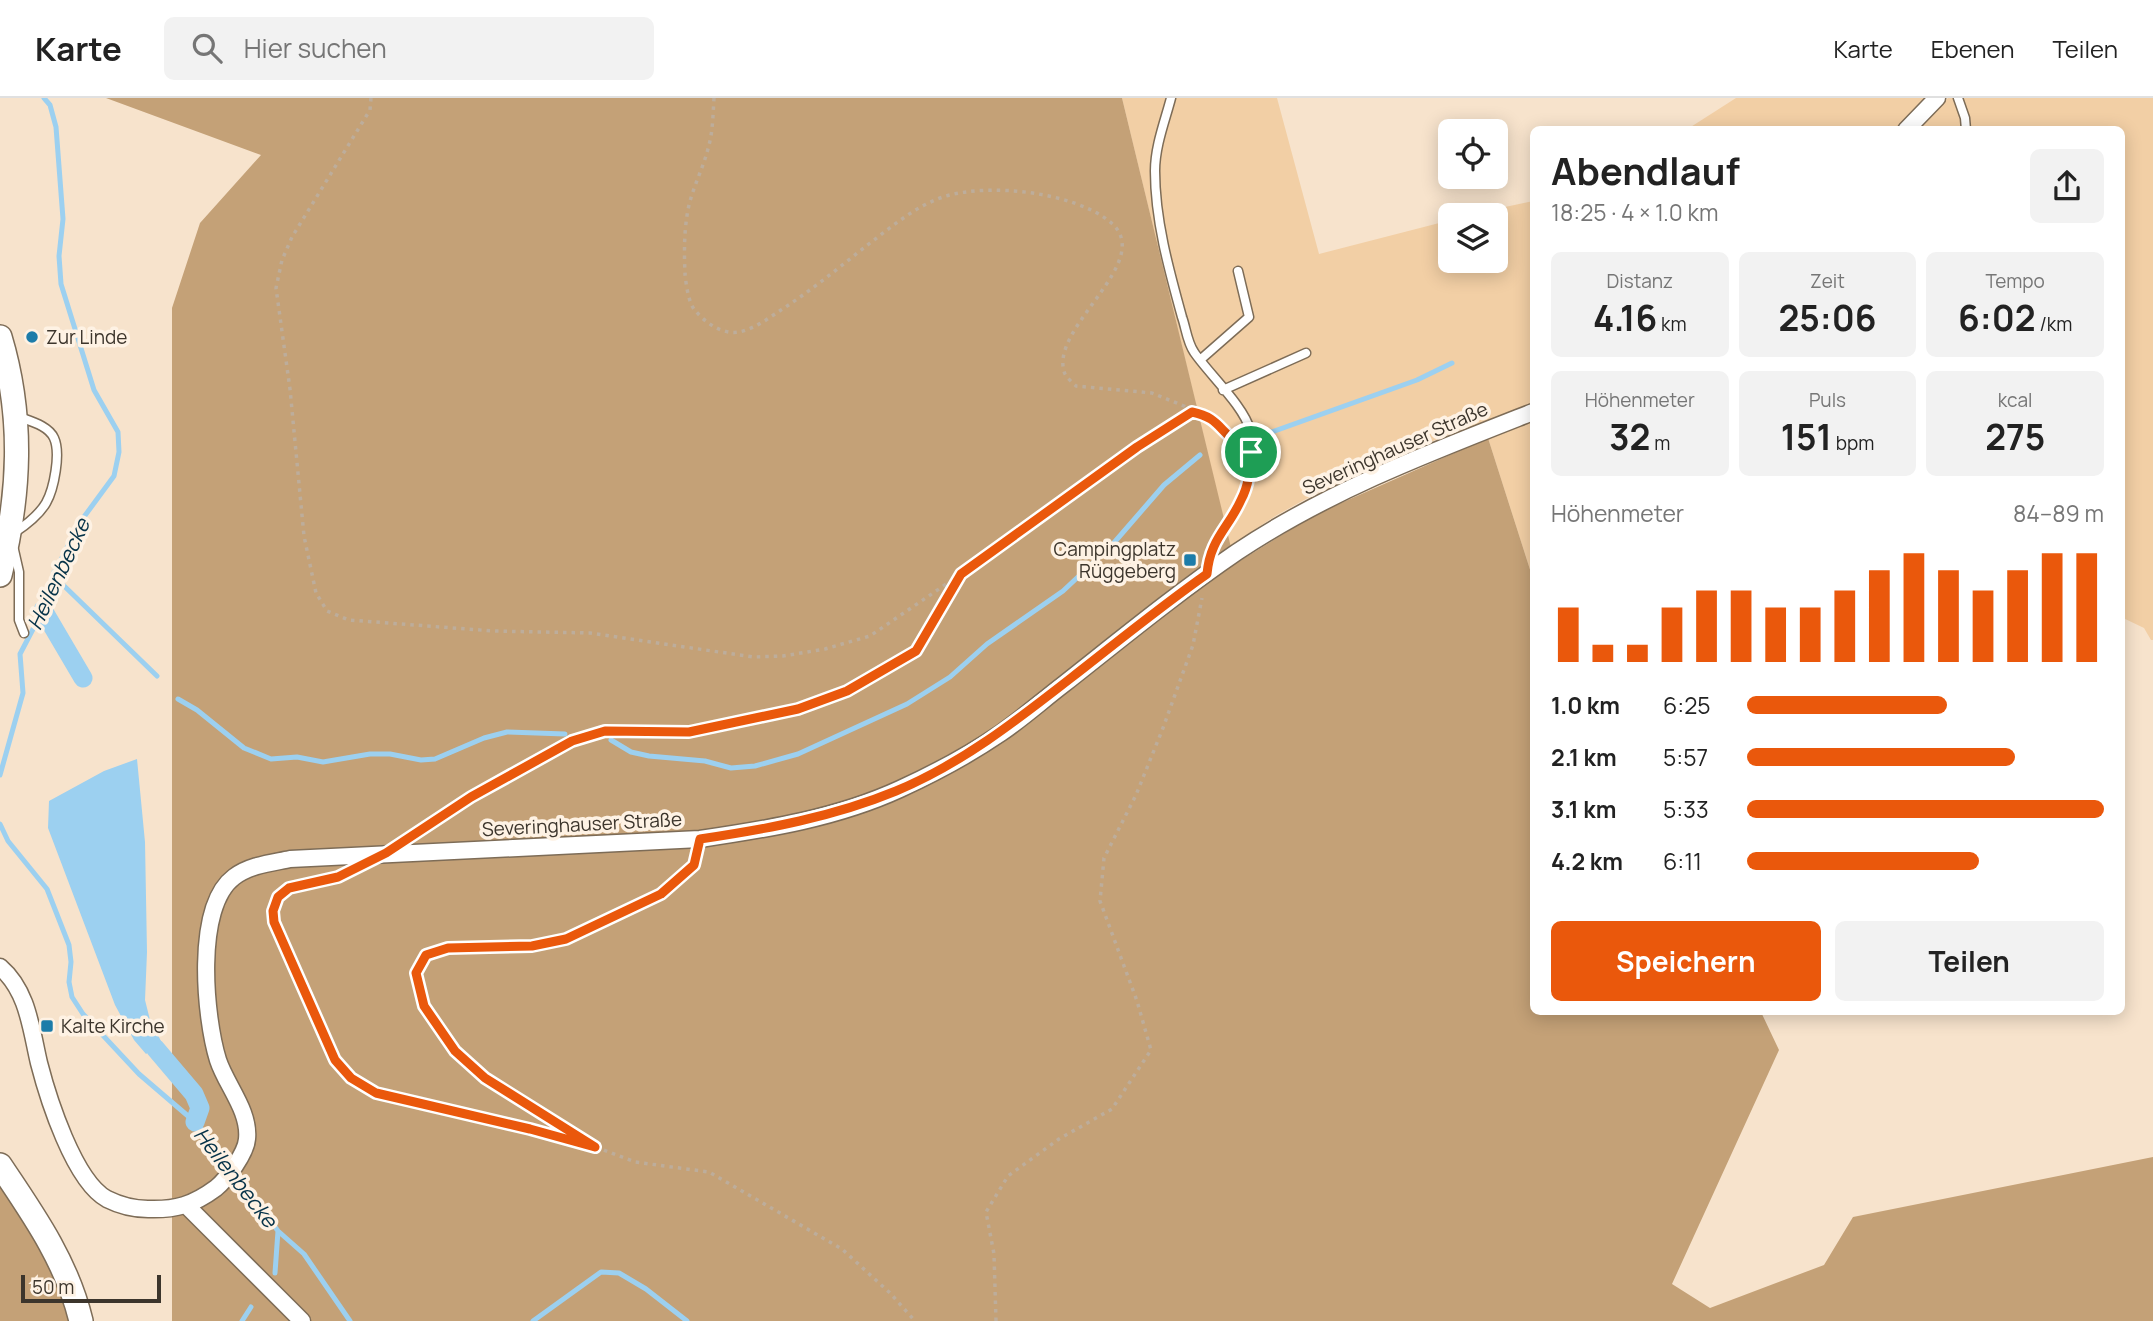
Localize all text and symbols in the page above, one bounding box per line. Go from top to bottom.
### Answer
search box [164,17,654,80]
text: Karte [35,26,122,71]
icon: search [188,29,226,67]
text: Hier suchen [244,30,387,66]
text: Karte [1833,32,1893,65]
text: Ebenen [1931,32,2014,65]
text: Teilen [2052,32,2118,65]
map controls [1438,119,1508,273]
button: locate [1438,119,1508,189]
text: Abendlauf [1551,144,1740,196]
button: share [2030,149,2104,223]
text: 18:25 · 4 × 1.0 km [1551,196,1718,228]
button: layers [1438,203,1508,273]
text: Distanz [1606,268,1673,294]
text: Zeit [1810,268,1845,294]
text: Tempo [1986,268,2045,294]
text: 4.16 [1593,294,1657,342]
text: 25:06 [1778,294,1877,342]
text: 6:02 [1958,294,2036,342]
text: km [1657,311,1687,337]
text: /km [2036,311,2072,337]
place label: Zur Linde [46,324,127,350]
marker: Zur Linde [24,329,40,345]
text: Höhenmeter [1585,387,1695,413]
text: Puls [1809,387,1846,413]
text: kcal [1998,387,2033,413]
street label: Severinghauser Straße [1298,395,1492,501]
text: 32 [1609,413,1650,461]
text: 151 [1781,413,1832,461]
text: 275 [1985,413,2045,461]
pin [1221,422,1281,482]
text: m [1650,430,1670,456]
text: bpm [1832,430,1874,456]
icon: arrive [1232,433,1270,471]
text: Höhenmeter [1551,497,1684,529]
text: 84–89 m [2013,497,2104,529]
water label: Heilenbecke [20,512,97,634]
place label: Campingplatz Rüggeberg [1054,536,1176,584]
marker: Campingplatz Rüggeberg [1182,552,1198,568]
text: 1.0 km [1551,689,1620,721]
text: 6:25 [1663,689,1711,721]
text: 2.1 km [1551,741,1617,773]
text: 5:57 [1663,741,1708,773]
text: 3.1 km [1551,793,1616,825]
text: 5:33 [1663,793,1709,825]
street label: Severinghauser Straße [481,806,683,842]
text: 4.2 km [1551,845,1623,877]
text: 6:11 [1663,845,1702,877]
button: Speichern [1551,921,1821,1001]
button: Teilen [1835,921,2104,1001]
place label: Kalte Kirche [61,1013,165,1039]
marker: Kalte Kirche [39,1018,55,1034]
water label: Heilenbecke [188,1121,285,1234]
scale bar [21,1272,161,1304]
text: 50 m [32,1274,74,1300]

